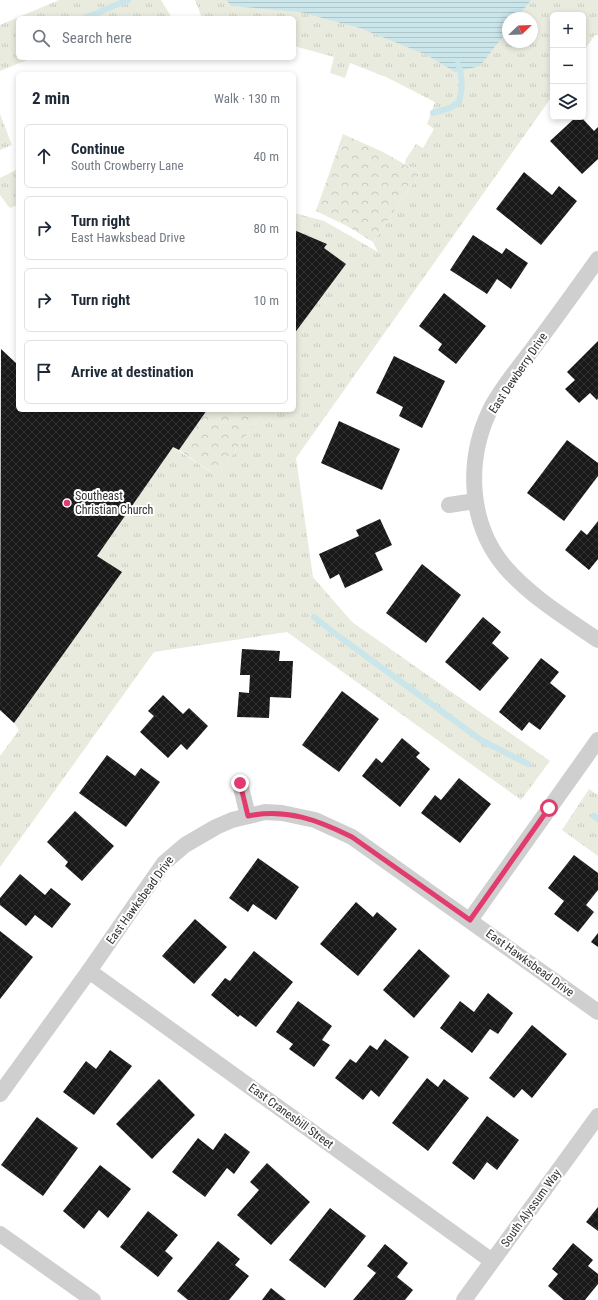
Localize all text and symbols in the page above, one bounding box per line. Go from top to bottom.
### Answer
north arrow [502,12,538,48]
map controls [550,12,586,120]
button: + [550,12,586,48]
search box [16,16,296,60]
icon: search [30,27,52,49]
text: Search here [62,29,132,47]
button: − [550,48,586,84]
button: layers [550,84,586,120]
text: 2 min [32,88,70,108]
text: Walk · 130 m [214,91,280,106]
text: Continue [71,140,125,158]
icon: ahead [33,145,55,167]
text: 40 m [253,149,279,164]
text: South Crowberry Lane [71,158,184,173]
text: Turn right [71,212,130,230]
icon: right [33,217,55,239]
text: 80 m [253,221,279,236]
text: East Hawksbead Drive [71,230,185,245]
icon: right [33,289,55,311]
text: Turn right [71,291,130,309]
text: 10 m [253,293,279,308]
street label: East Dewberry Drive [486,330,550,416]
icon: arrive [33,361,55,383]
text: Arrive at destination [71,363,194,381]
place label: Southeast Christian Church [75,489,154,517]
marker: Southeast Christian Church [62,498,72,508]
route end [231,774,249,792]
route start [540,799,558,817]
street label: East Hawksbead Drive [103,853,177,947]
street label: East Hawksbead Drive [483,926,577,1000]
street label: East Cranesbill Street [246,1081,337,1152]
street label: South Alyssum Way [498,1166,564,1250]

